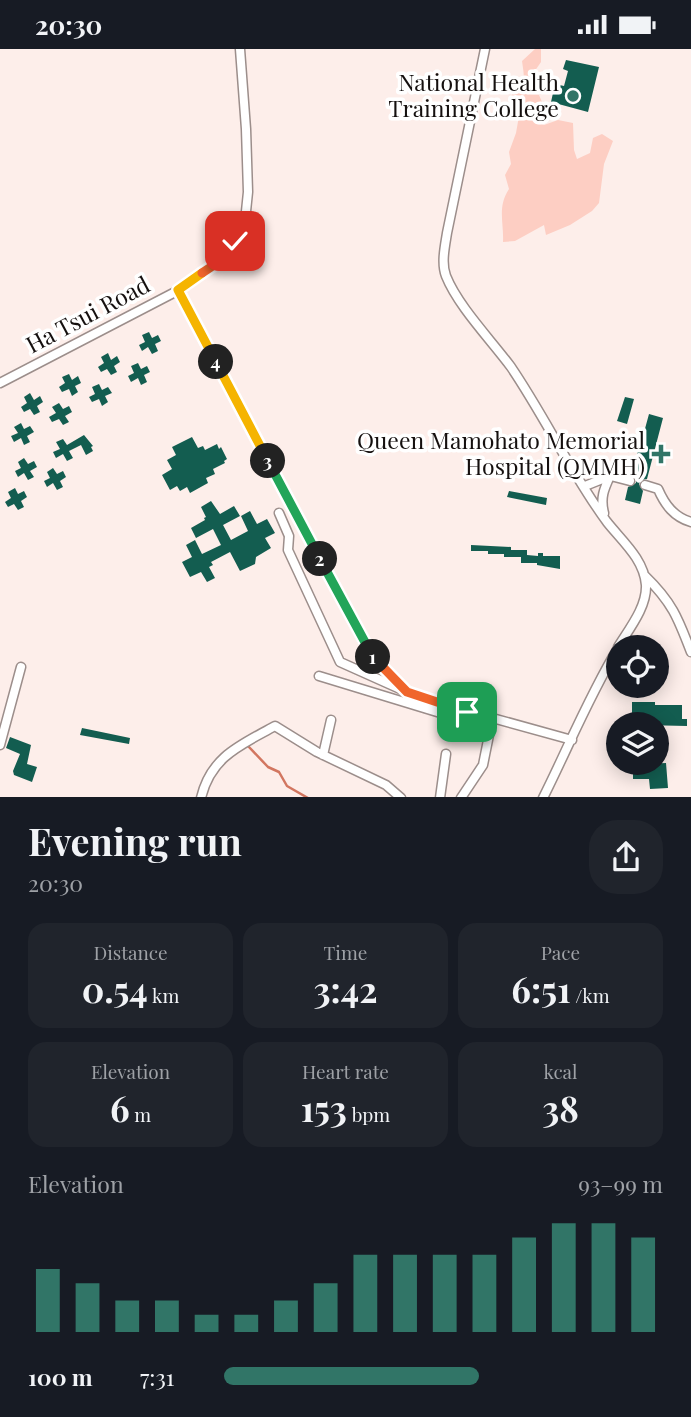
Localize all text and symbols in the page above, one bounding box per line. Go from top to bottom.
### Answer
text: 20:30 [35,7,102,42]
place label: National Health Training College [388,66,559,123]
marker: National Health Training College [565,88,581,104]
pin [205,211,265,271]
icon: check [216,222,254,260]
street label: Ha Tsui Road [20,268,155,359]
pin: 4 [198,345,234,379]
text: 4 [210,348,221,374]
place label: Queen Mamohato Memorial Hospital (QMMH) [357,424,645,481]
pin: 3 [250,443,286,479]
marker: Queen Mamohato Memorial Hospital (QMMH) [651,444,671,464]
text: 3 [263,447,272,473]
pin: 2 [302,541,338,577]
text: 2 [315,545,324,571]
map controls [606,635,669,775]
button: locate [606,635,669,698]
pin: 1 [356,639,390,675]
text: 1 [369,643,376,669]
pin [437,682,497,742]
icon: arrive [448,693,486,731]
button: layers [606,712,669,775]
text: Evening run [28,815,242,866]
button: share [589,820,663,894]
text: 20:30 [28,867,83,898]
text: Distance [93,939,168,965]
text: Time [324,939,367,965]
text: Pace [541,939,580,965]
text: 0.54 [82,965,148,1012]
text: 3:42 [313,965,378,1012]
text: 6:51 [511,965,571,1012]
text: km [148,982,179,1008]
text: /km [571,982,610,1008]
text: Elevation [91,1058,170,1084]
text: Heart rate [302,1058,389,1084]
text: kcal [543,1058,578,1084]
text: 6 [110,1084,130,1131]
text: 153 [301,1084,347,1131]
text: 38 [542,1084,579,1131]
text: m [130,1101,151,1127]
text: bpm [347,1101,390,1127]
text: Elevation [28,1168,124,1199]
text: 93–99 m [578,1168,663,1199]
text: 100 m [28,1361,93,1392]
text: 7:31 [140,1361,174,1392]

